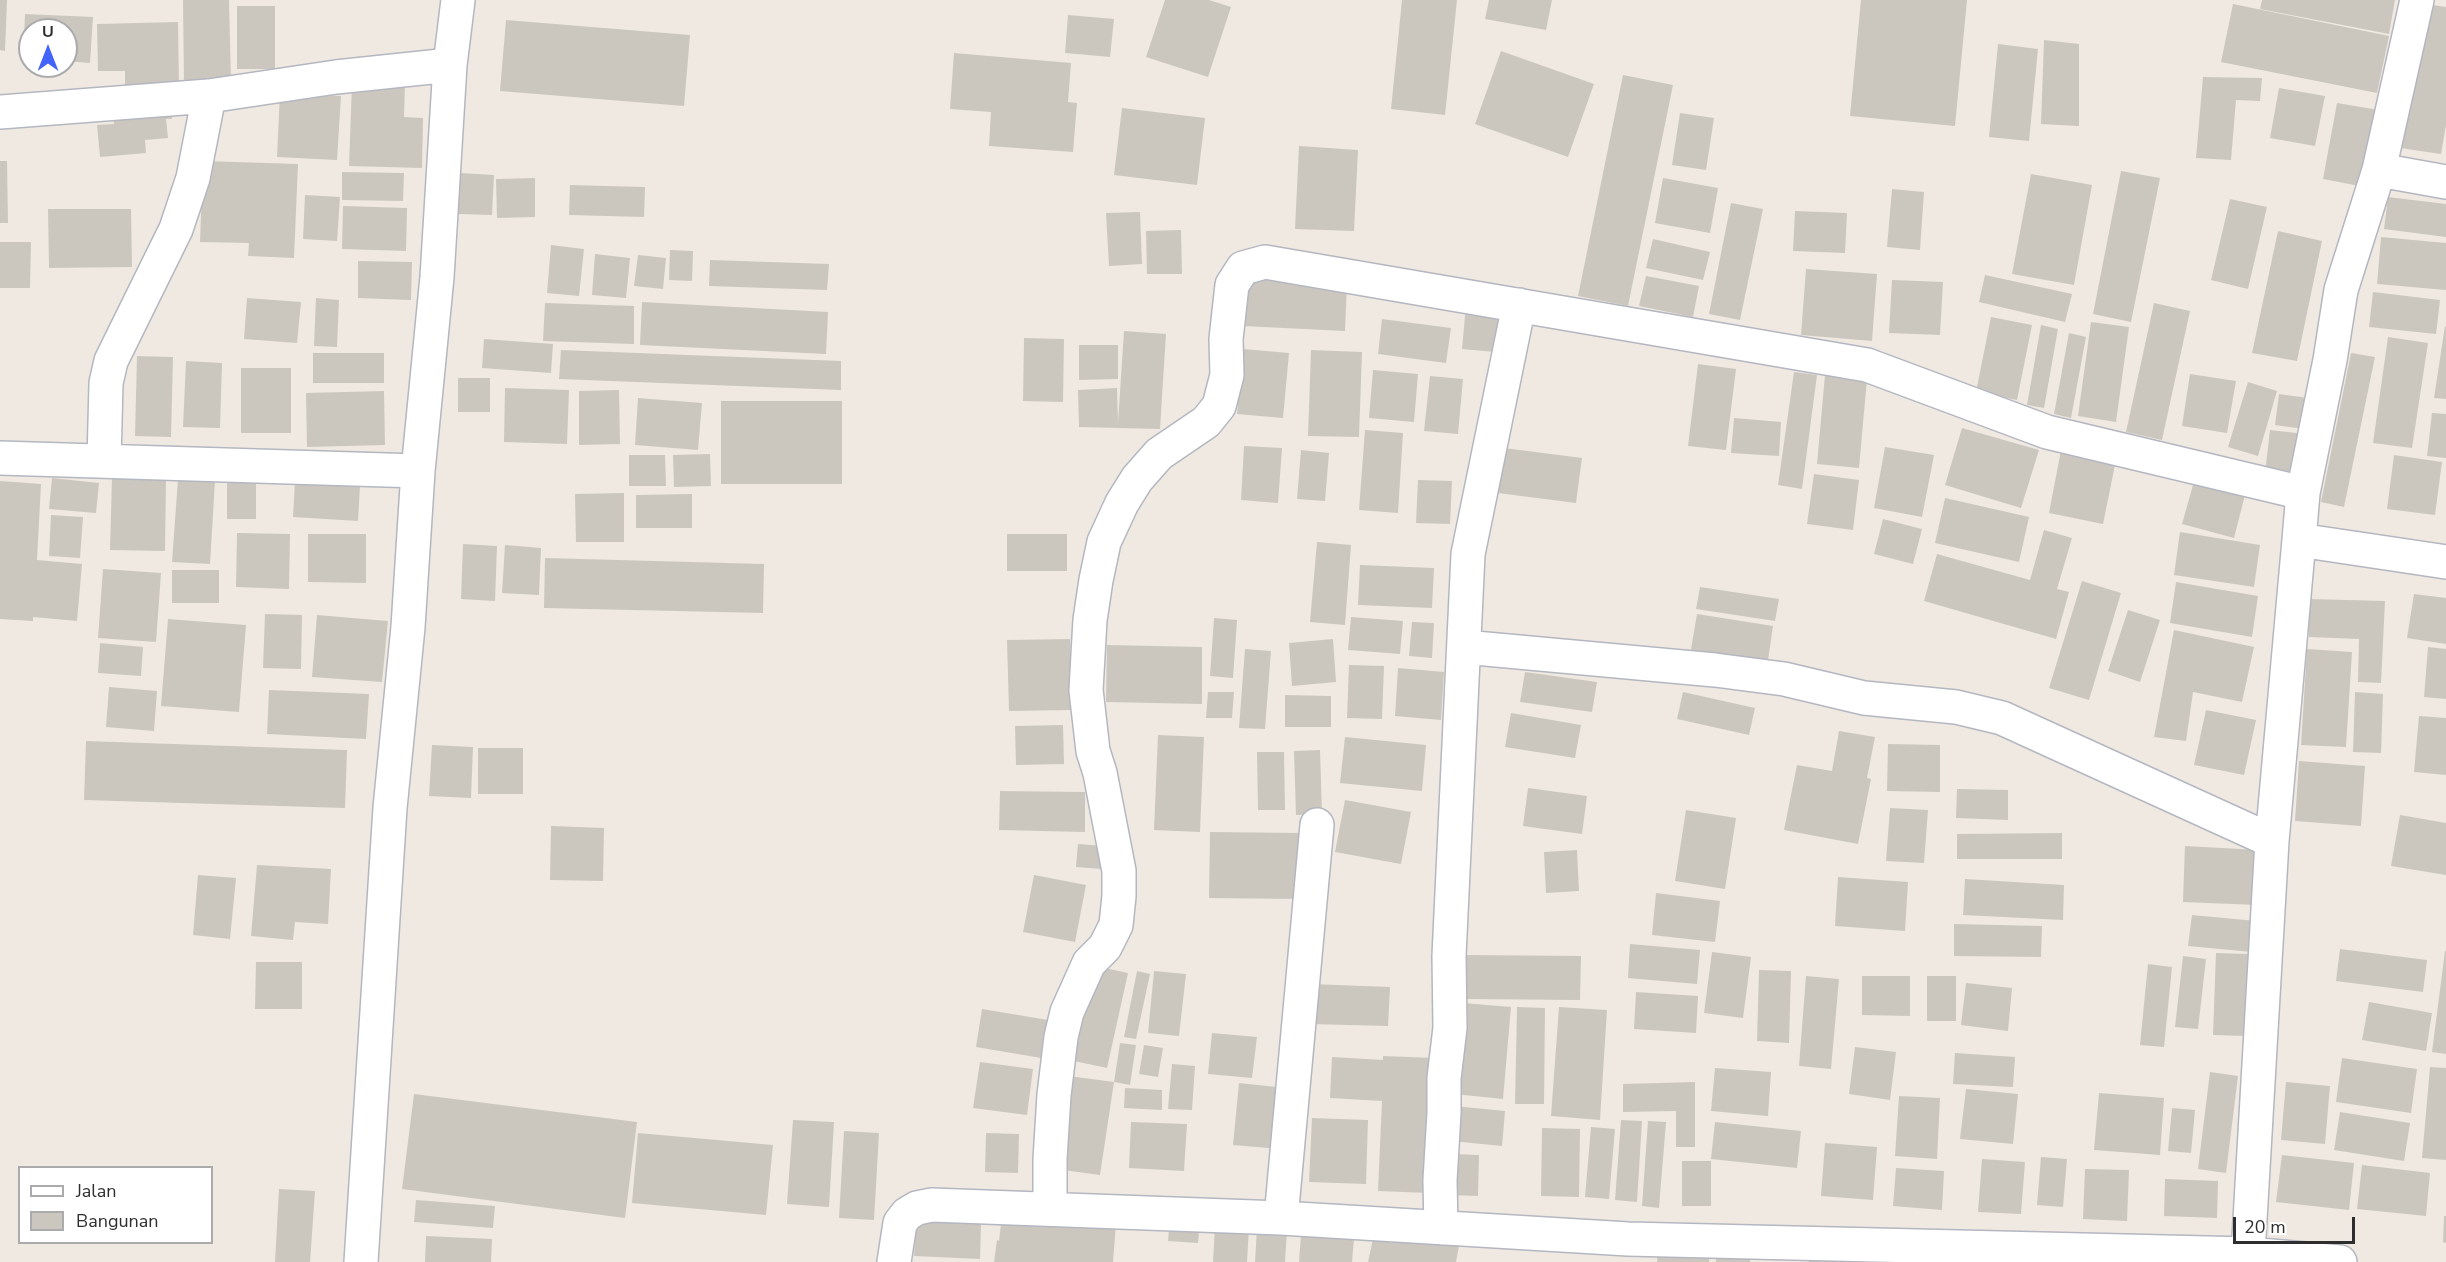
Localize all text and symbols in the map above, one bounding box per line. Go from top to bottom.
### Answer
north arrow [18,18,78,78]
text: U [42,21,54,43]
legend [18,1166,213,1244]
text: Jalan [76,1179,116,1203]
scale bar [2236,1205,2358,1243]
text: Bangunan [76,1209,159,1233]
text: 20 m [2244,1215,2286,1239]

